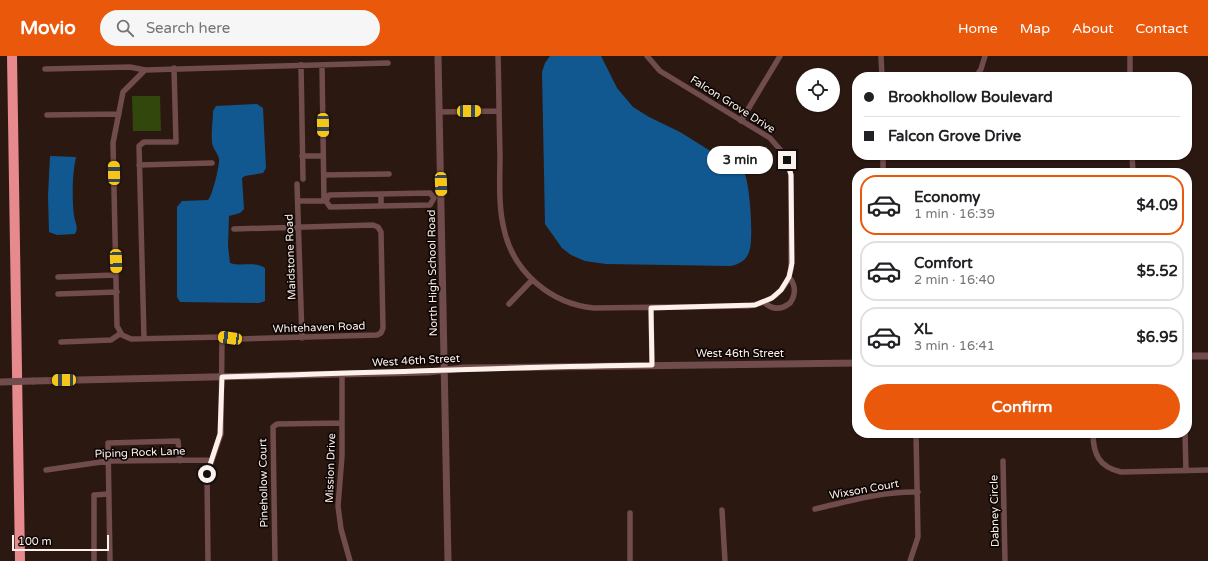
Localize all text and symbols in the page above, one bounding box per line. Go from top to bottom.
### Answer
search box [100,10,380,46]
text: Movio [20,17,76,39]
icon: search [114,17,136,39]
text: Search here [146,19,230,37]
text: Home [958,20,998,37]
text: Map [1020,20,1050,37]
text: About [1072,20,1114,37]
text: Contact [1136,20,1188,37]
map controls [796,68,840,112]
button: locate [796,68,840,112]
street label: Falcon Grove Drive [688,73,778,136]
text: Brookhollow Boulevard [888,88,1053,106]
car [457,105,481,117]
car [317,113,329,137]
text: Falcon Grove Drive [888,127,1021,145]
callout: 3 min [707,146,773,174]
route end [778,151,796,169]
text: 3 min [723,152,757,168]
car [108,161,120,185]
car [435,172,447,196]
icon: car [866,187,902,223]
text: Economy [914,188,980,206]
text: $4.09 [1137,196,1178,214]
text: 1 min · 16:39 [914,206,995,222]
street label: North High School Road [425,209,440,336]
street label: Maidstone Road [283,214,298,300]
car [110,249,122,273]
icon: car [866,253,902,289]
text: Comfort [914,254,973,272]
text: $5.52 [1137,262,1178,280]
text: 2 min · 16:40 [914,272,995,288]
street label: Whitehaven Road [272,319,366,336]
icon: car [866,319,902,355]
text: XL [914,320,933,338]
text: $6.95 [1137,328,1178,346]
car [217,330,243,346]
text: 3 min · 16:41 [914,338,995,354]
street label: West 46th Street [696,347,784,360]
street label: West 46th Street [372,352,460,369]
car [52,374,76,386]
button: Confirm [864,384,1180,430]
street label: Mission Drive [323,433,338,503]
street label: Pinehollow Court [256,438,271,528]
street label: Piping Rock Lane [94,444,186,461]
route start [198,465,216,483]
street label: Dabney Circle [987,475,1002,547]
street label: Wixson Court [828,477,900,502]
scale bar [12,533,109,552]
text: 100 m [18,535,52,548]

